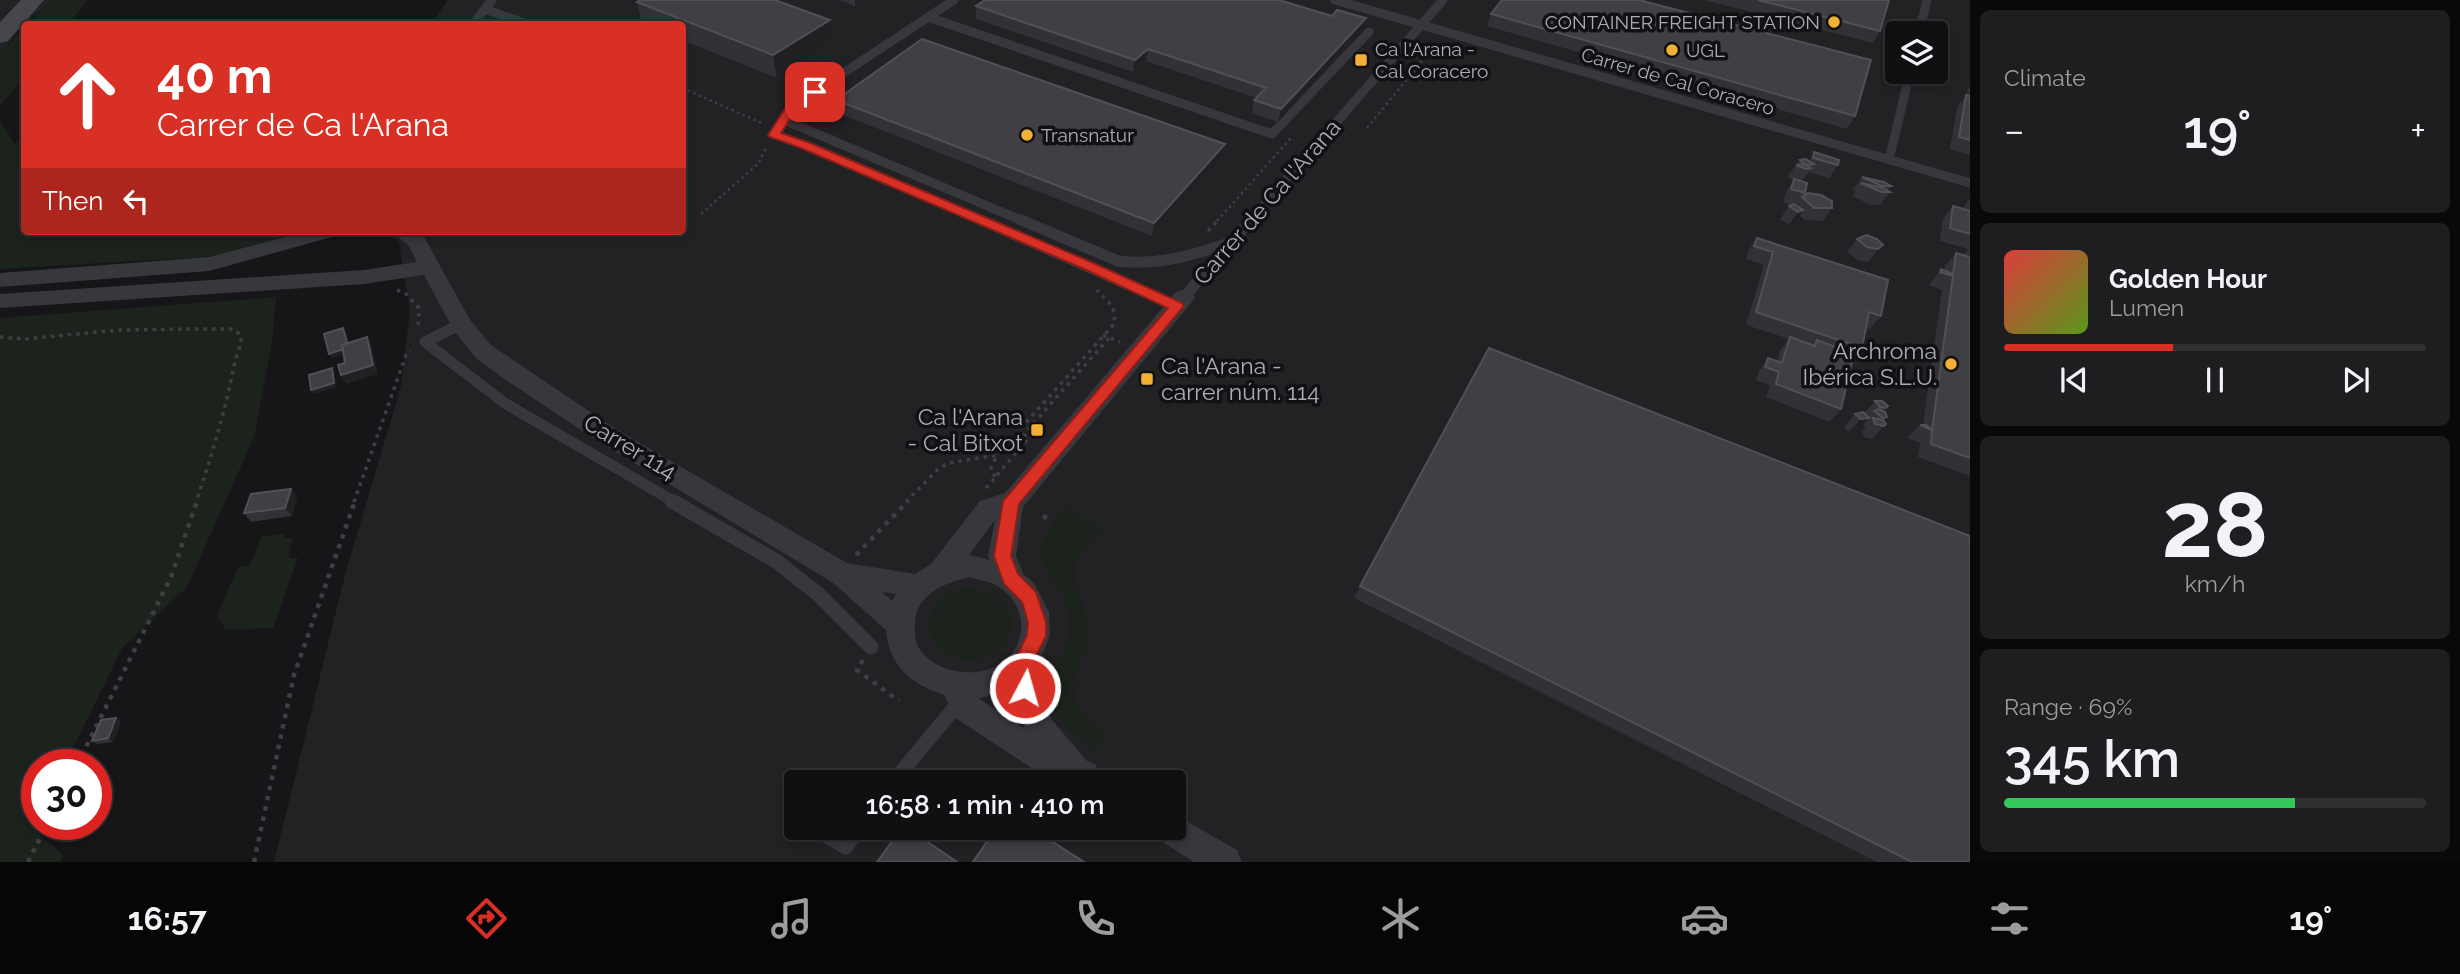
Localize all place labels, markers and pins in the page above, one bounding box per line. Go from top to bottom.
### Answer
place label: CONTAINER FREIGHT STATION [1545,11,1820,33]
marker: CONTAINER FREIGHT STATION [1826,14,1842,30]
place label: Ca l'Arana - Cal Coracero [1375,38,1488,82]
place label: UGL [1686,39,1725,61]
marker: UGL [1664,42,1680,58]
marker: Ca l'Arana - Cal Coracero [1353,52,1369,68]
pin [785,62,845,122]
place label: Transnatur [1041,124,1134,146]
marker: Transnatur [1019,127,1035,143]
place label: Archroma Ibérica S.L.U. [1802,337,1937,390]
place label: Ca l'Arana - carrer núm. 114 [1161,352,1320,405]
marker: Archroma Ibérica S.L.U. [1943,356,1959,372]
marker: Ca l'Arana - carrer núm. 114 [1139,371,1155,387]
place label: Ca l'Arana - Cal Bitxot [907,403,1023,456]
marker: Ca l'Arana - Cal Bitxot [1029,422,1045,438]

